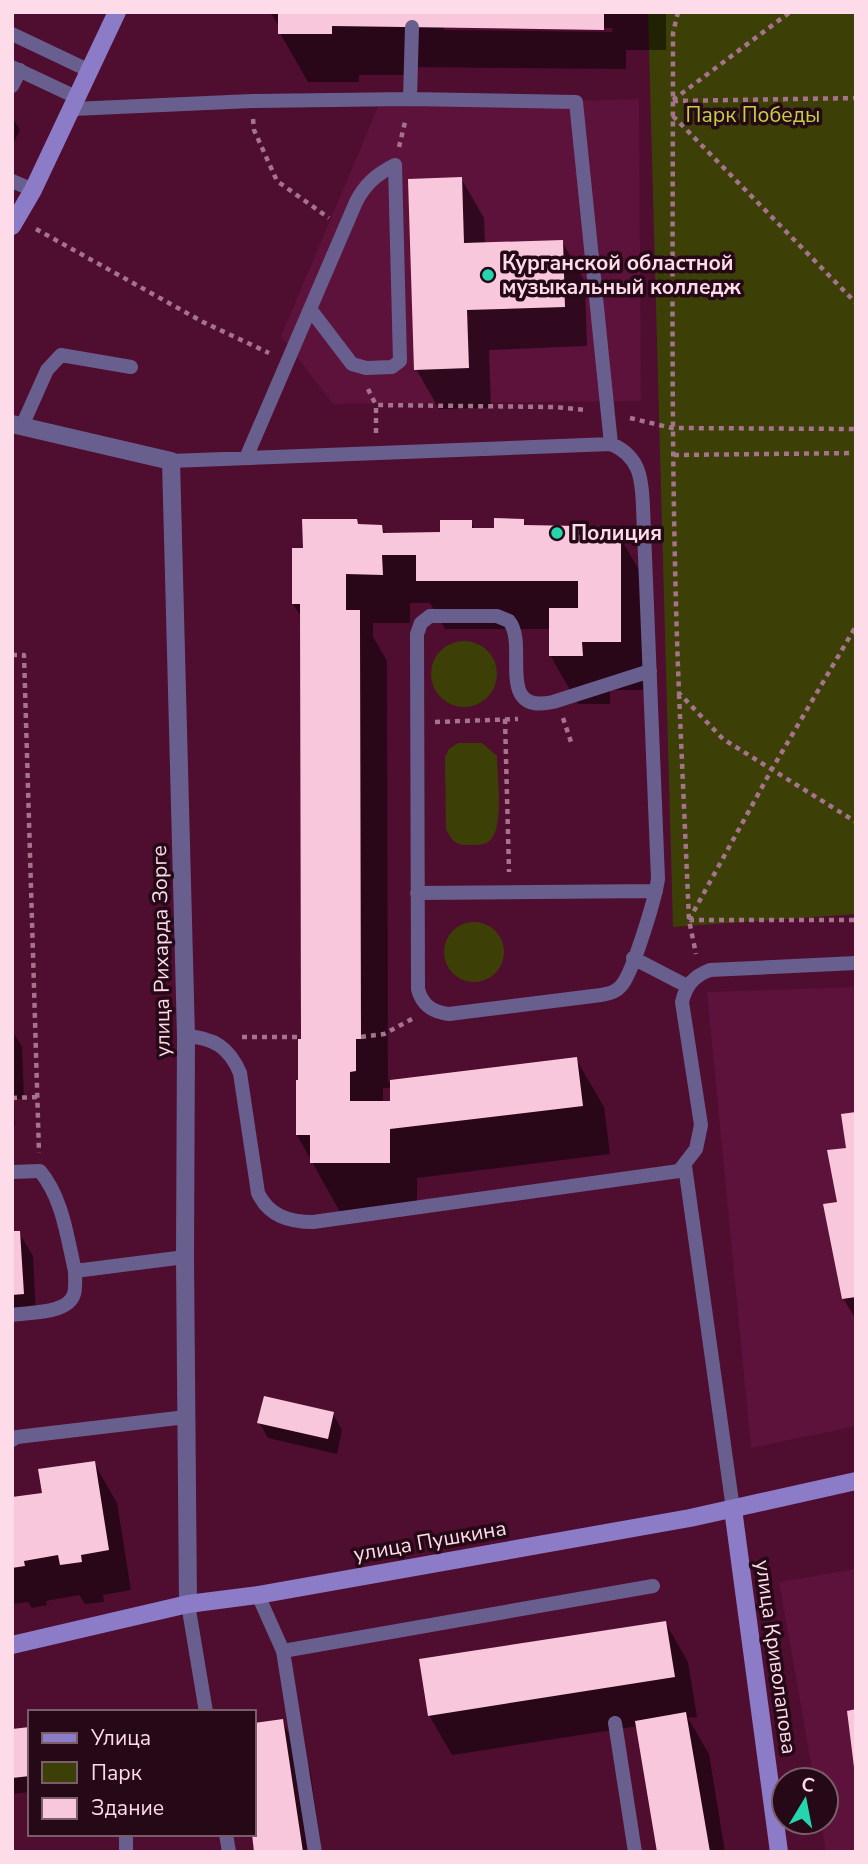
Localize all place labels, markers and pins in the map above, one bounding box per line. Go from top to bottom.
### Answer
place label: Курганской областной музыкальный колледж [502,249,742,301]
marker: Курганской областной музыкальный колледж [480,267,496,283]
place label: Полиция [571,519,662,547]
marker: Полиция [549,525,565,541]

